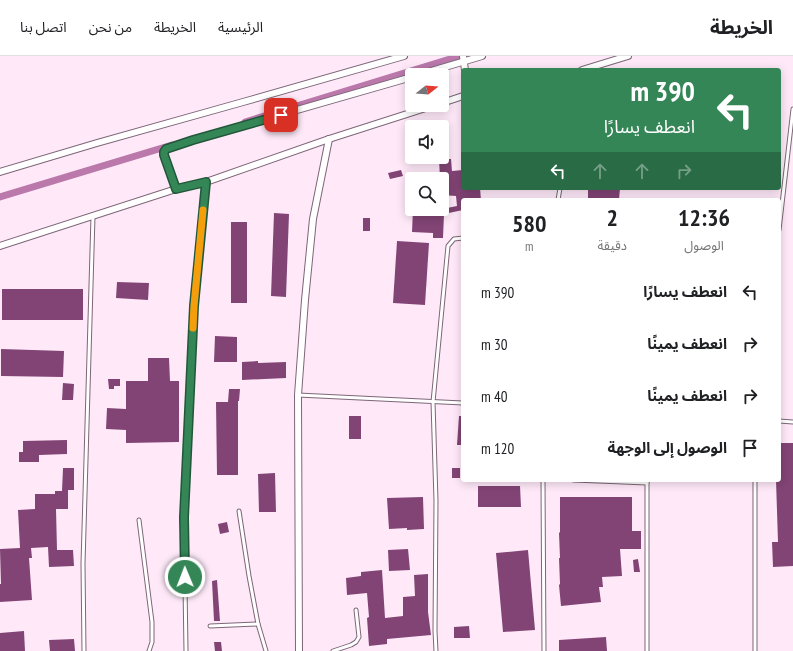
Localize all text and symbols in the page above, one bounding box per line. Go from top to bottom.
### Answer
text: الخريطة [710,15,773,39]
text: اتصل بنا [20,18,67,36]
text: من نحن [89,18,132,36]
text: الخريطة [154,18,196,36]
text: الرئيسية [218,18,263,36]
north arrow [405,68,449,112]
map controls [405,68,449,216]
text: 390 m [631,72,695,109]
icon: left [709,84,761,136]
pin [264,98,298,132]
icon: arrive [270,104,292,126]
text: انعطف يسارًا [604,115,695,138]
button: sound [405,120,449,164]
icon: left [547,160,569,182]
icon: ahead [589,160,611,182]
icon: ahead [631,160,653,182]
icon: right [673,160,695,182]
button: search [405,172,449,216]
text: 2 [607,202,618,233]
text: 12:36 [678,202,730,233]
text: 580 [512,208,546,239]
text: دقيقة [597,237,627,254]
text: الوصول [684,237,724,254]
text: m [525,238,533,255]
icon: left [739,281,761,303]
text: انعطف يسارًا [643,282,727,301]
text: 390 m [481,283,514,302]
icon: right [739,333,761,355]
text: انعطف يمينًا [647,334,727,353]
text: 30 m [481,335,507,354]
icon: right [739,385,761,407]
text: انعطف يمينًا [647,386,727,405]
text: 40 m [481,387,507,406]
icon: arrive [739,437,761,459]
text: الوصول إلى الوجهة [608,438,727,457]
text: 120 m [481,439,514,458]
position arrow [164,556,206,598]

